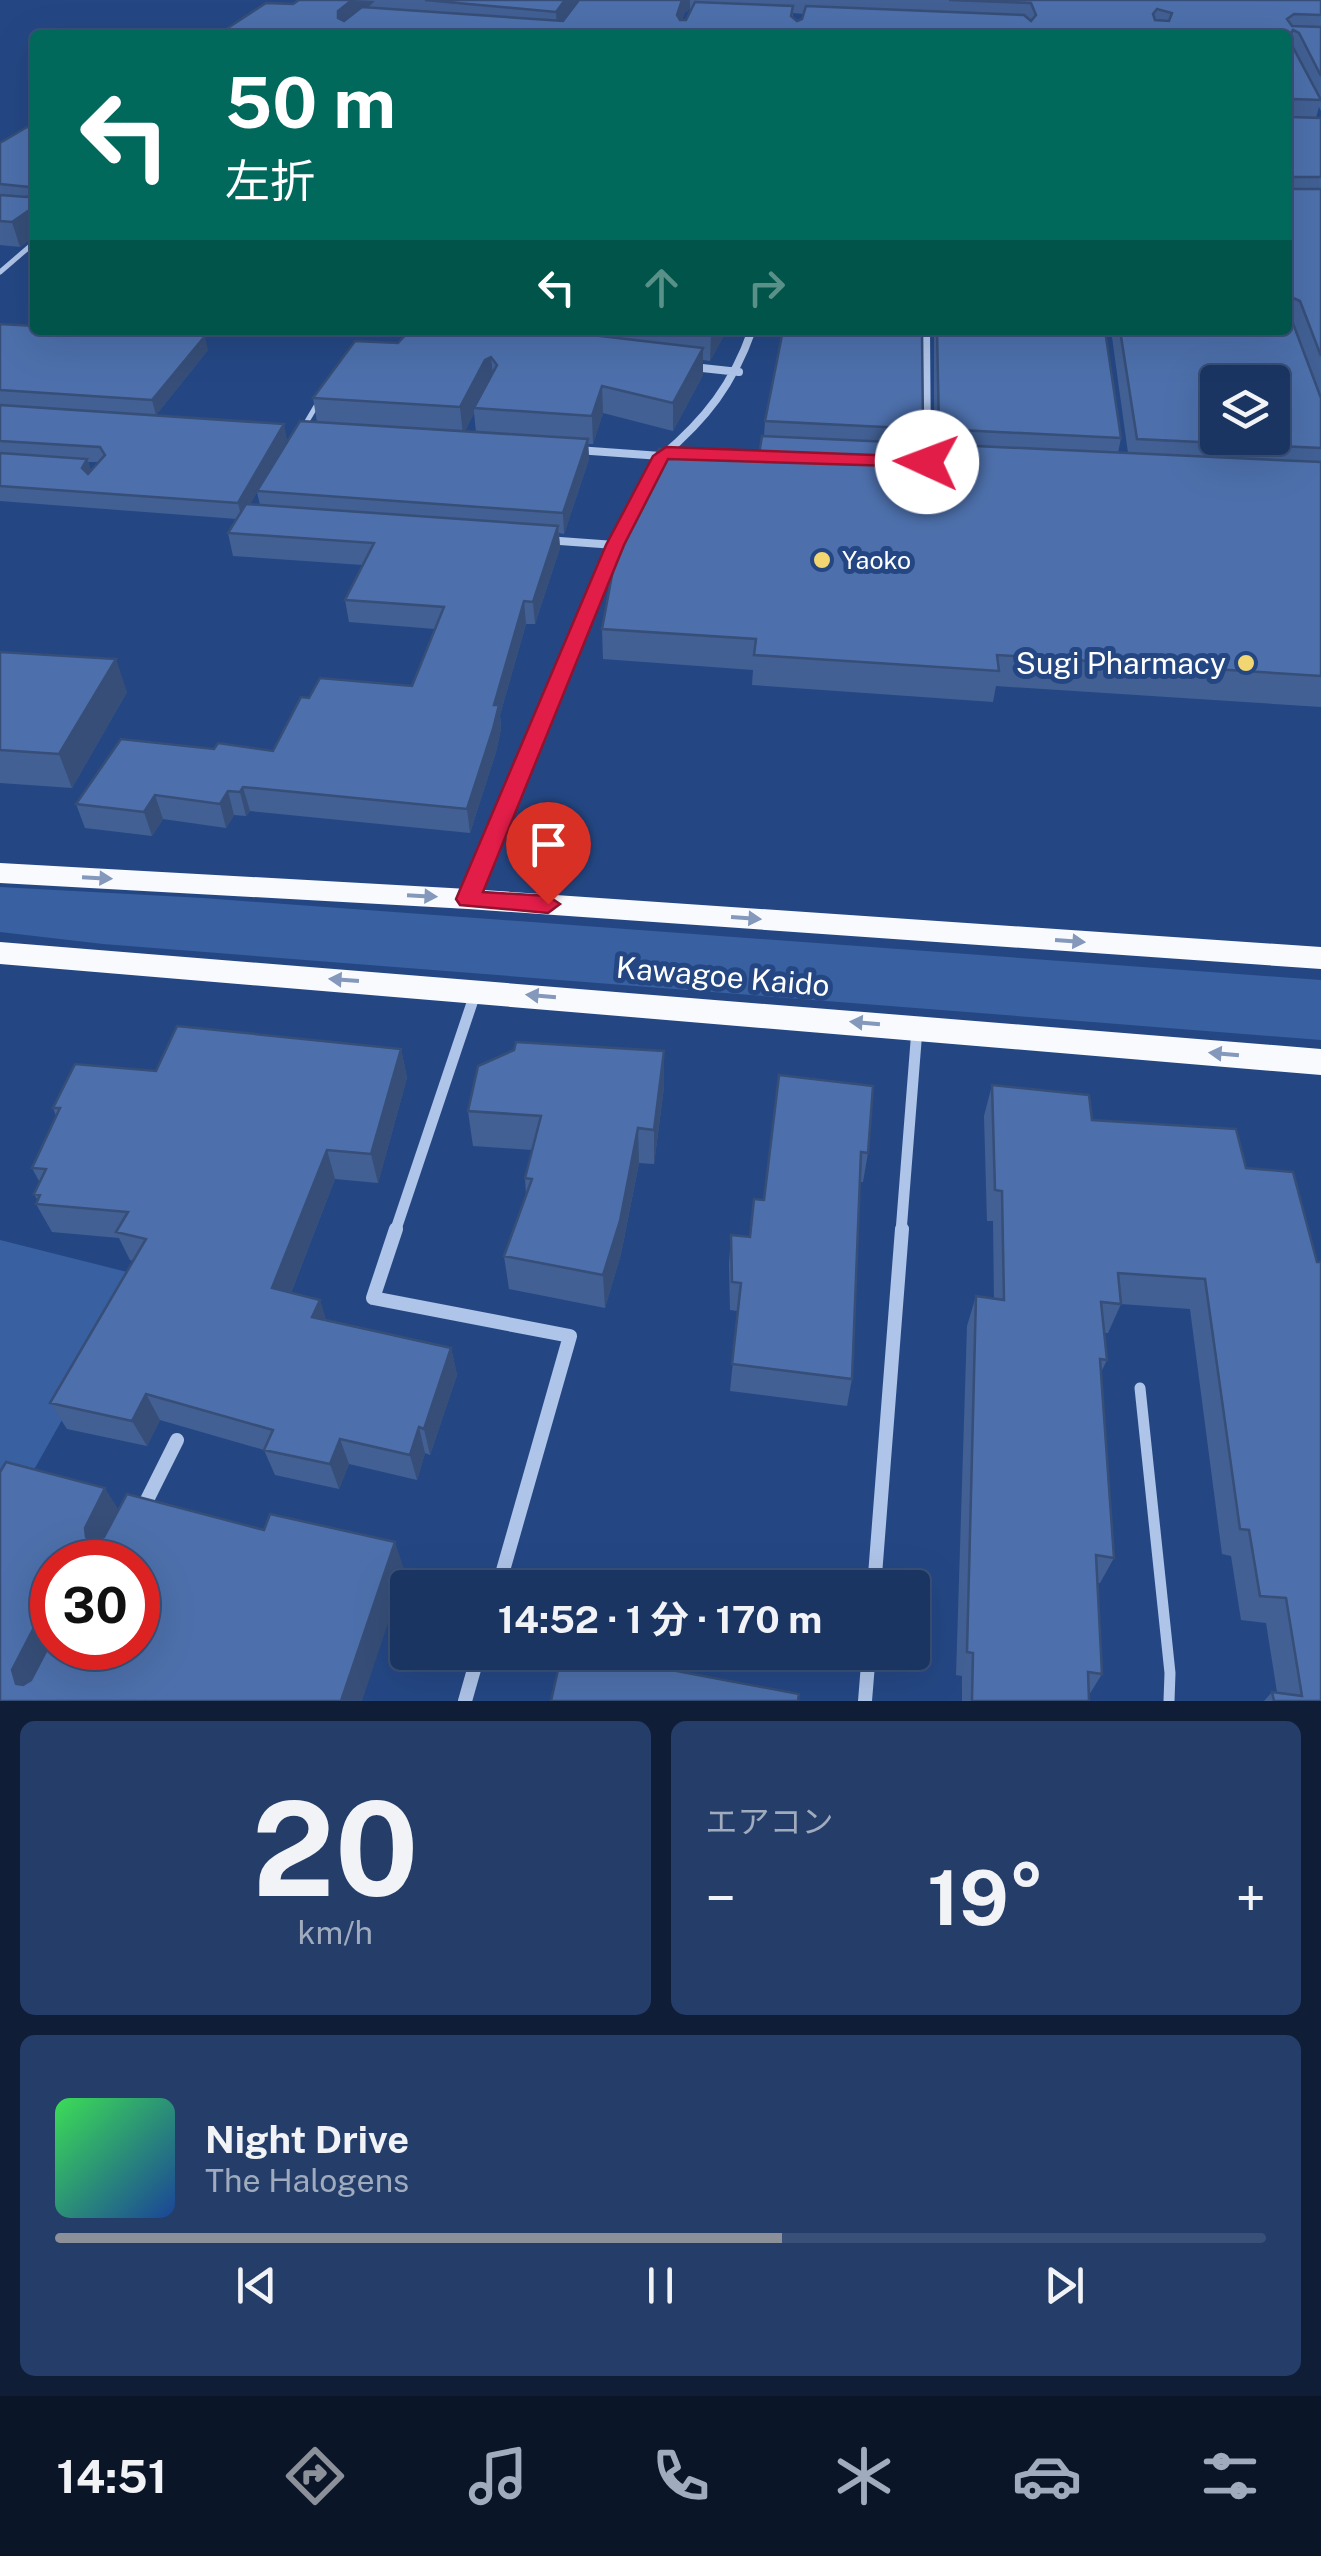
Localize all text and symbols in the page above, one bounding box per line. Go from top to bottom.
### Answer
text: 50 m [225,61,396,144]
icon: left [60,70,190,200]
text: 左折 [225,154,315,207]
icon: left [529,260,584,315]
icon: ahead [634,260,689,315]
icon: right [739,260,794,315]
map controls [1200,365,1290,455]
button: layers [1200,365,1290,455]
position arrow [875,410,979,514]
place label: Yaoko [842,545,911,575]
marker: Yaoko [811,549,833,571]
place label: Sugi Pharmacy [1016,645,1226,681]
marker: Sugi Pharmacy [1235,652,1257,674]
pin [506,802,591,905]
icon: arrive [521,817,576,872]
one-way arrow [82,870,114,886]
one-way arrow [406,888,438,904]
one-way arrow [731,910,763,926]
one-way arrow [1055,933,1087,949]
street label: Kawagoe Kaido [615,949,831,1003]
one-way arrow [328,972,359,988]
one-way arrow [525,987,557,1003]
one-way arrow [849,1015,881,1031]
one-way arrow [1207,1045,1239,1061]
speed limit sign: 30 [30,1540,160,1670]
text: 14:52 · 1 分 · 170 m [498,1597,822,1642]
text: 20 [252,1773,418,1925]
text: エアコン [706,1803,834,1840]
text: 19° [927,1854,1044,1942]
text: − [706,1866,736,1930]
text: + [1235,1866,1266,1930]
text: km/h [298,1914,373,1951]
text: Night Drive [205,2117,409,2162]
text: The Halogens [205,2162,409,2199]
icon: previous [229,2258,284,2313]
icon: pause [633,2258,688,2313]
icon: next [1037,2258,1092,2313]
icon: directions [280,2441,350,2511]
icon: music [463,2441,533,2511]
icon: phone [646,2441,716,2511]
icon: climate [829,2441,899,2511]
icon: car [1012,2441,1082,2511]
icon: filters [1195,2441,1265,2511]
text: 14:51 [56,2450,167,2503]

